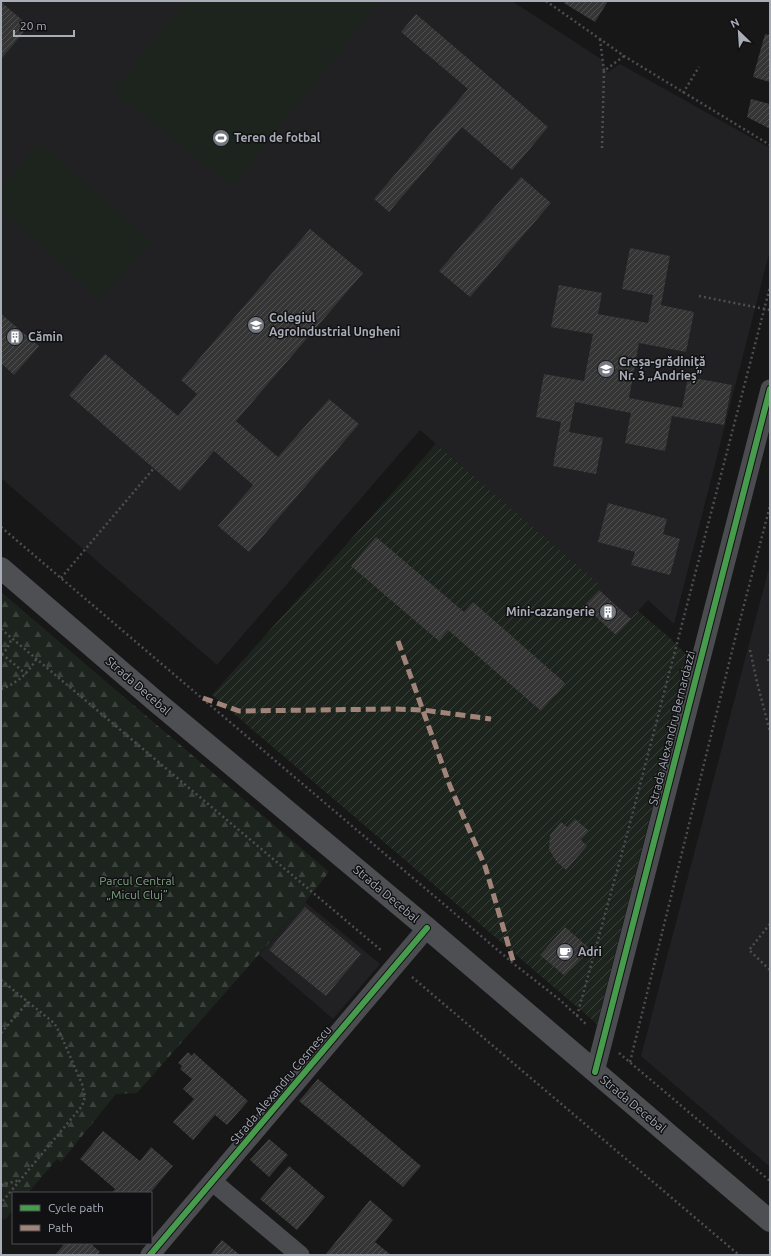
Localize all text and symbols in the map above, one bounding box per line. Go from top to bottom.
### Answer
scale bar [14,12,74,38]
north arrow [719,12,759,52]
text: N [729,16,741,30]
text: 20 m [20,19,47,32]
sports icon: Teren de fotbal [211,128,231,148]
place label: Teren de fotbal [234,131,321,144]
place label: Colegiul AgroIndustrial Ungheni [269,311,400,338]
school or university icon: Colegiul AgroIndustrial Ungheni [246,315,266,335]
building icon: Cămin [5,327,25,347]
place label: Cămin [28,330,63,343]
place label: Creșa-grădiniță Nr. 3 „Andrieș” [619,355,705,383]
school or university icon: Creșa-grădiniță Nr. 3 „Andrieș” [596,359,616,379]
building icon: Mini-cazangerie [598,602,618,622]
place label: Mini-cazangerie [506,605,595,618]
street label: Strada Alexandru Bernardazzi [646,649,697,807]
street label: Strada Decebal [103,654,173,717]
street label: Strada Decebal [351,863,422,925]
park label: Parcul Central „Micul Cluj” [99,874,175,901]
cafe icon: Adri [555,942,575,962]
place label: Adri [578,945,602,958]
street label: Strada Alexandru Cosmescu [228,1023,334,1146]
street label: Strada Decebal [598,1073,669,1135]
legend [12,1192,152,1244]
text: Cycle path [48,1201,104,1214]
text: Path [48,1221,73,1234]

